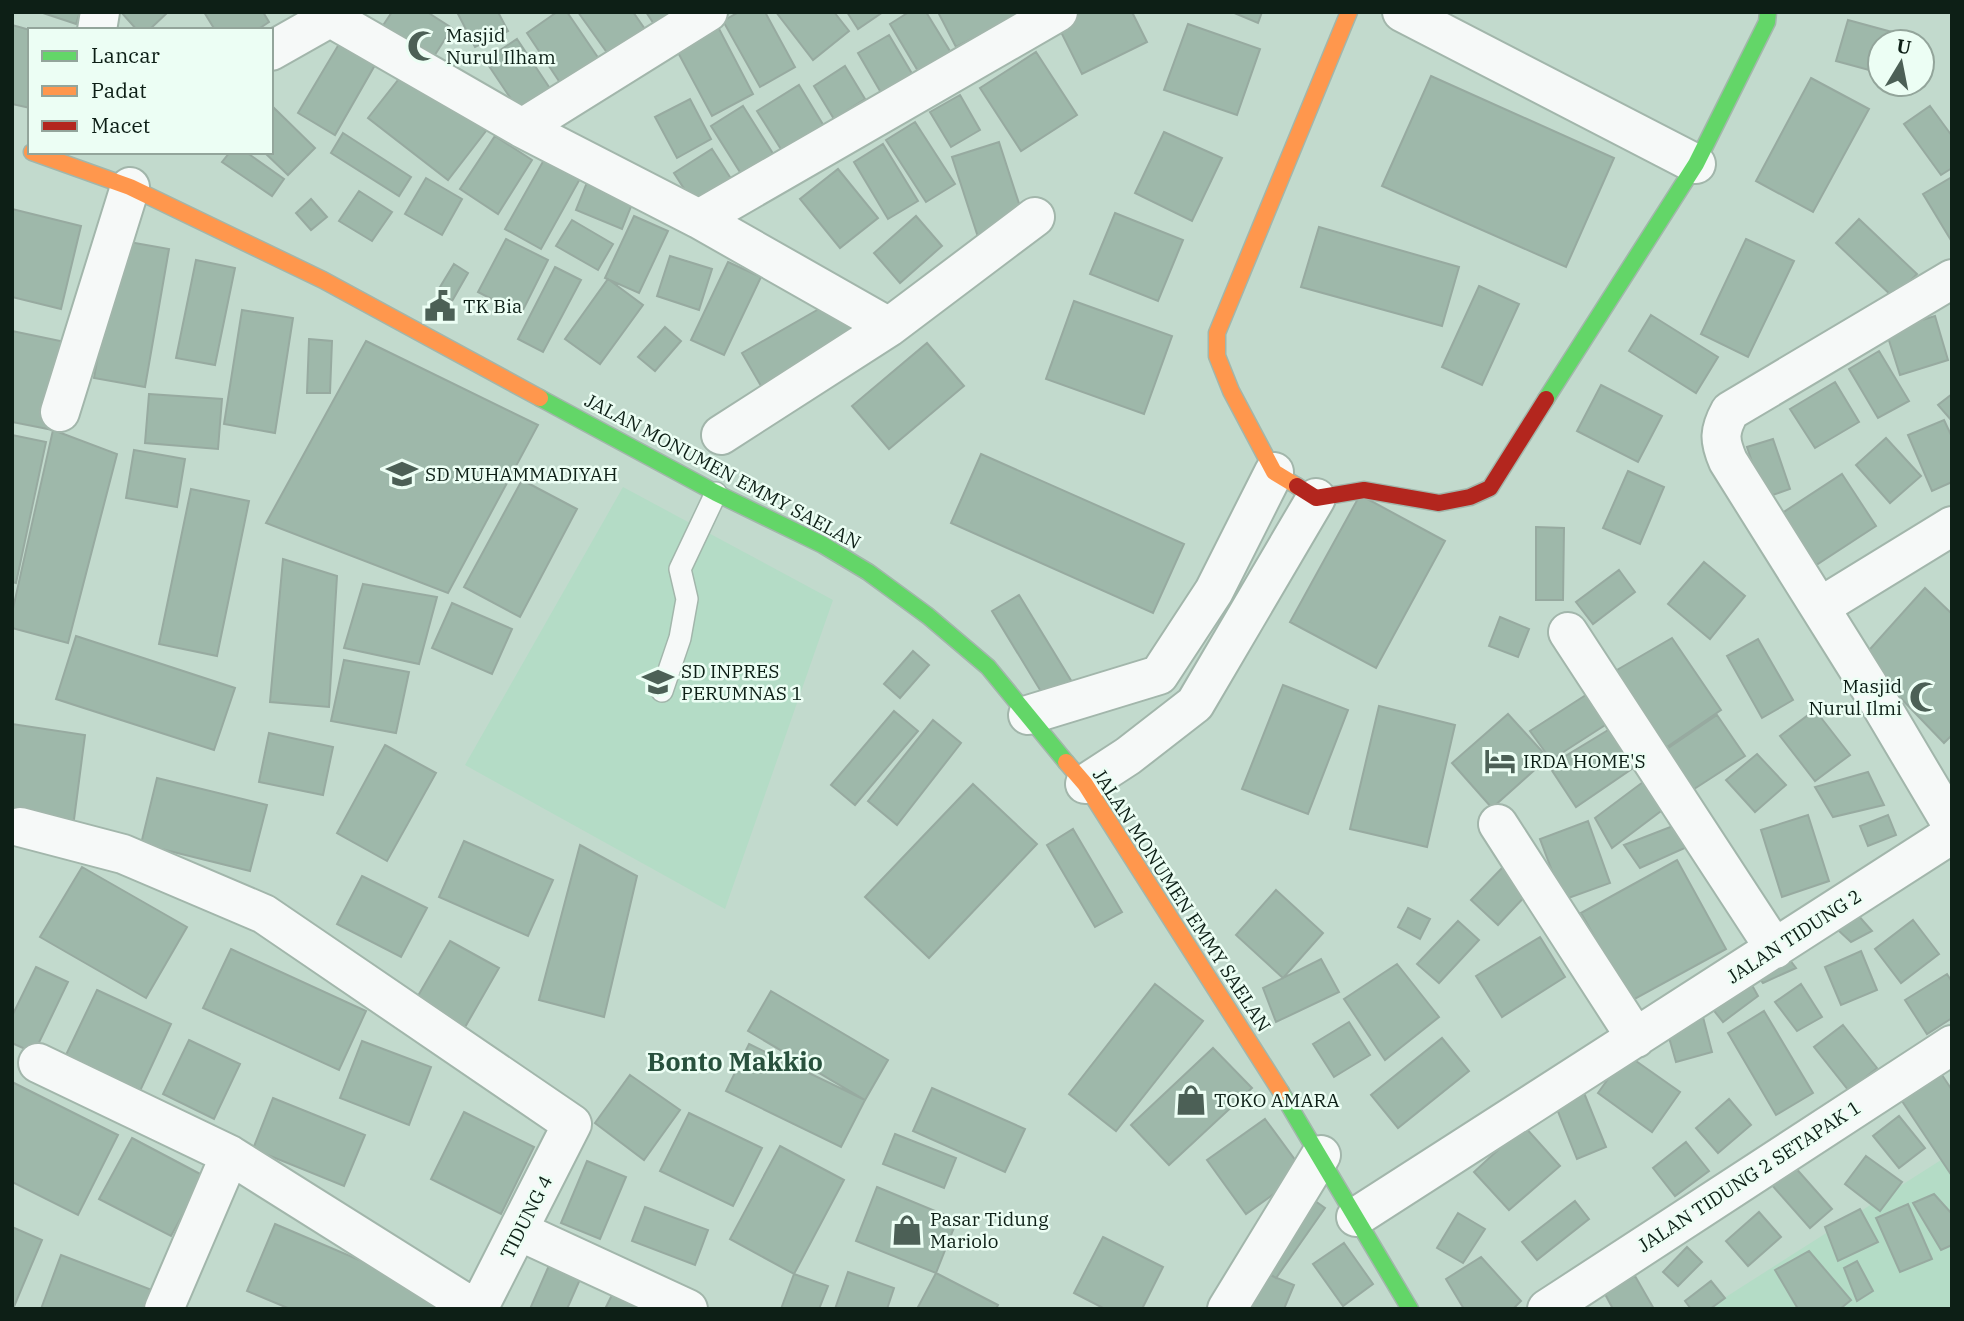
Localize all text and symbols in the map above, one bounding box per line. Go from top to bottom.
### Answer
place label: Masjid Nurul Ilham [446,23,556,69]
legend [28,28,273,154]
north arrow [1866,28,1936,98]
mosque icon: Masjid Nurul Ilham [406,29,440,63]
text: U [1895,33,1913,59]
text: Lancar [91,41,161,69]
text: Padat [91,76,147,104]
text: Macet [91,111,150,139]
public building icon: TK Bia [423,289,457,323]
place label: TK Bia [463,294,522,318]
street label: JALAN MONUMEN EMMY SAELAN [581,388,865,554]
school or university icon: SD MUHAMMADIYAH [385,457,419,491]
place label: SD MUHAMMADIYAH [425,462,618,486]
place label: SD INPRES PERUMNAS 1 [681,659,803,705]
school or university icon: SD INPRES PERUMNAS 1 [641,665,675,699]
place label: Masjid Nurul Ilmi [1808,674,1902,720]
mosque icon: Masjid Nurul Ilmi [1908,680,1942,714]
hotel icon: IRDA HOME'S [1483,744,1517,778]
place label: IRDA HOME'S [1523,749,1646,773]
street label: JALAN MONUMEN EMMY SAELAN [1088,764,1276,1036]
street label: JALAN TIDUNG 2 [1722,884,1866,988]
district label: Bonto Makkio [647,1044,823,1078]
shop icon: TOKO AMARA [1174,1083,1208,1117]
place label: TOKO AMARA [1214,1088,1339,1112]
street label: JALAN TIDUNG 2 SETAPAK 1 [1633,1095,1865,1257]
street label: TIDUNG 4 [495,1171,557,1263]
place label: Pasar Tidung Mariolo [930,1207,1049,1253]
shop icon: Pasar Tidung Mariolo [890,1213,924,1247]

